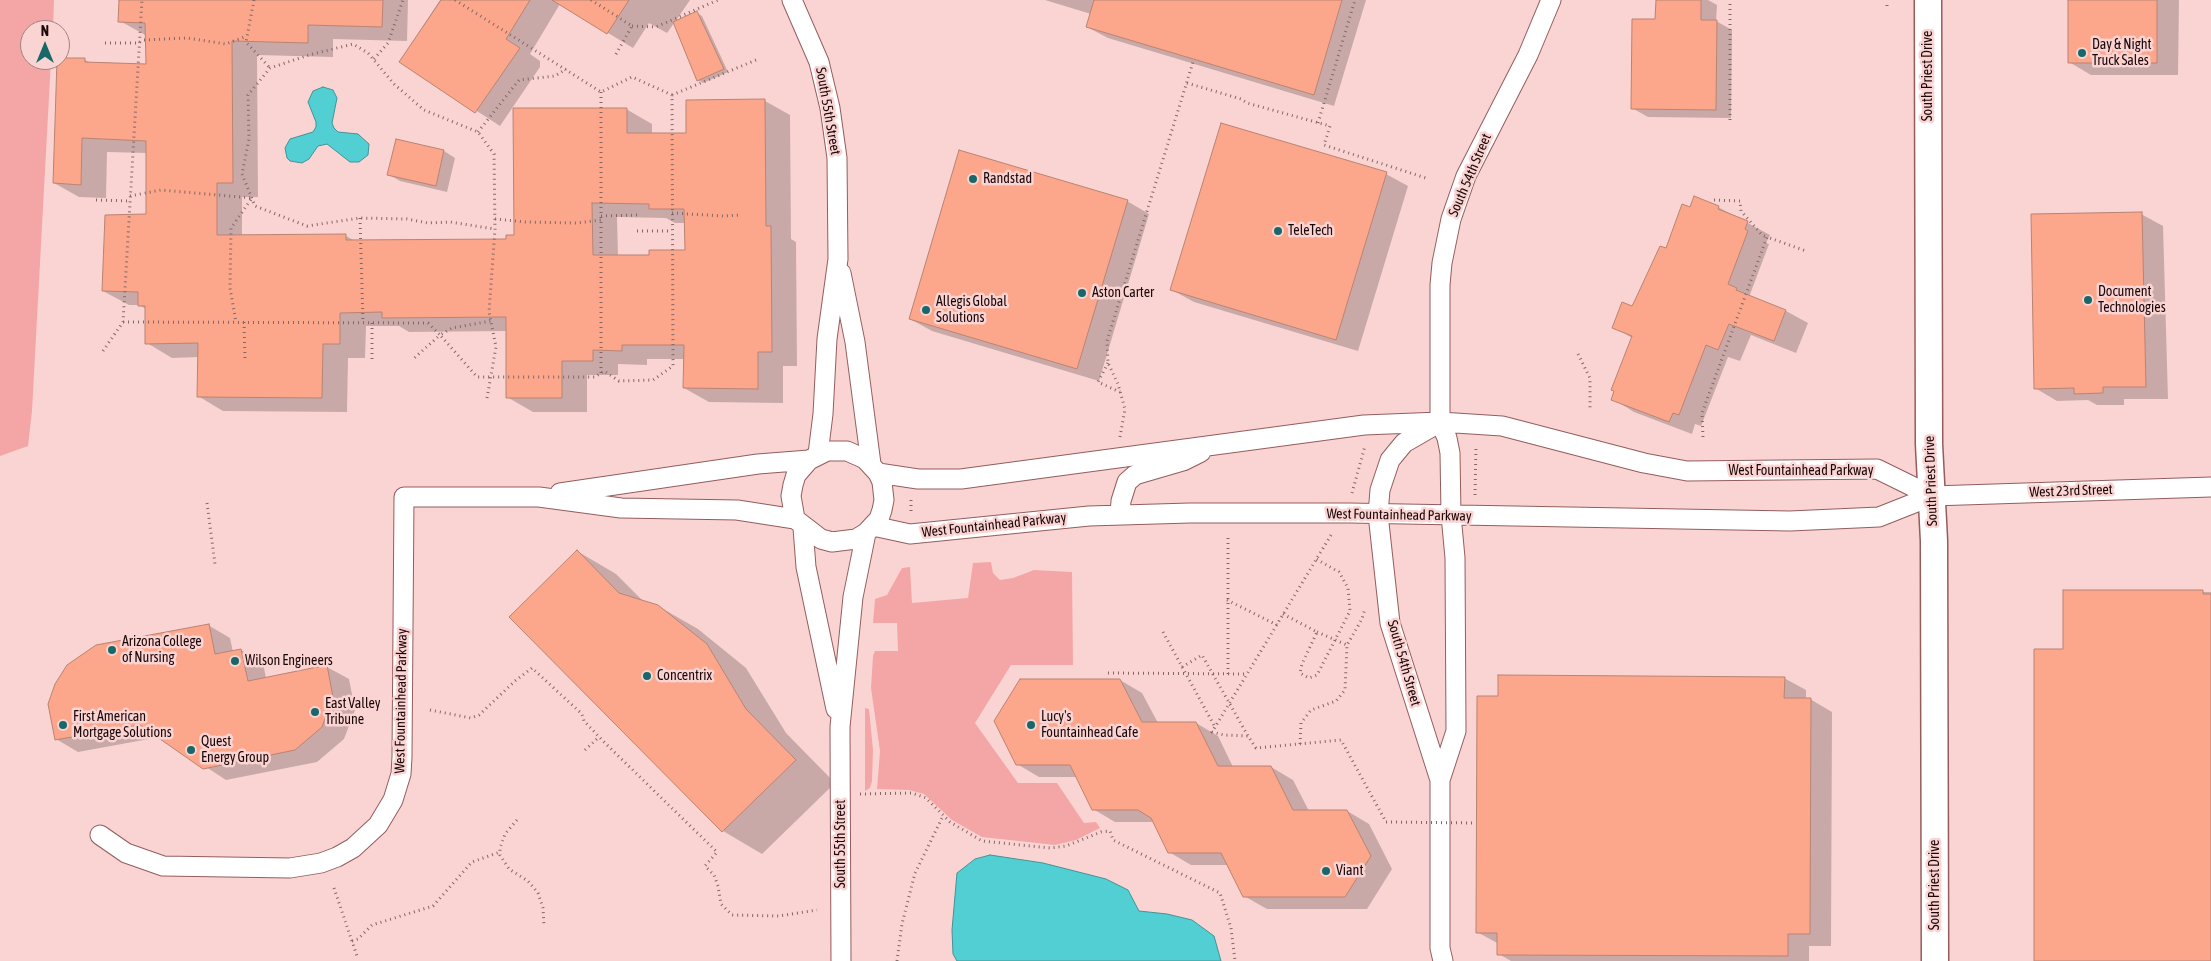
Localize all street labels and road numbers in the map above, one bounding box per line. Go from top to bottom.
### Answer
street label: South Priest Drive [1920,31,1936,121]
street label: South 55th Street [812,66,844,156]
street label: South 54th Street [1445,131,1495,219]
street label: South Priest Drive [1921,435,1941,527]
street label: West Fountainhead Parkway [1728,463,1874,479]
street label: West 23rd Street [2029,481,2113,501]
street label: West Fountainhead Parkway [1326,505,1472,525]
street label: West Fountainhead Parkway [921,509,1067,541]
street label: South 54th Street [1384,618,1424,708]
street label: West Fountainhead Parkway [391,628,411,774]
street label: South 55th Street [833,800,849,888]
street label: South Priest Drive [1927,840,1943,930]

